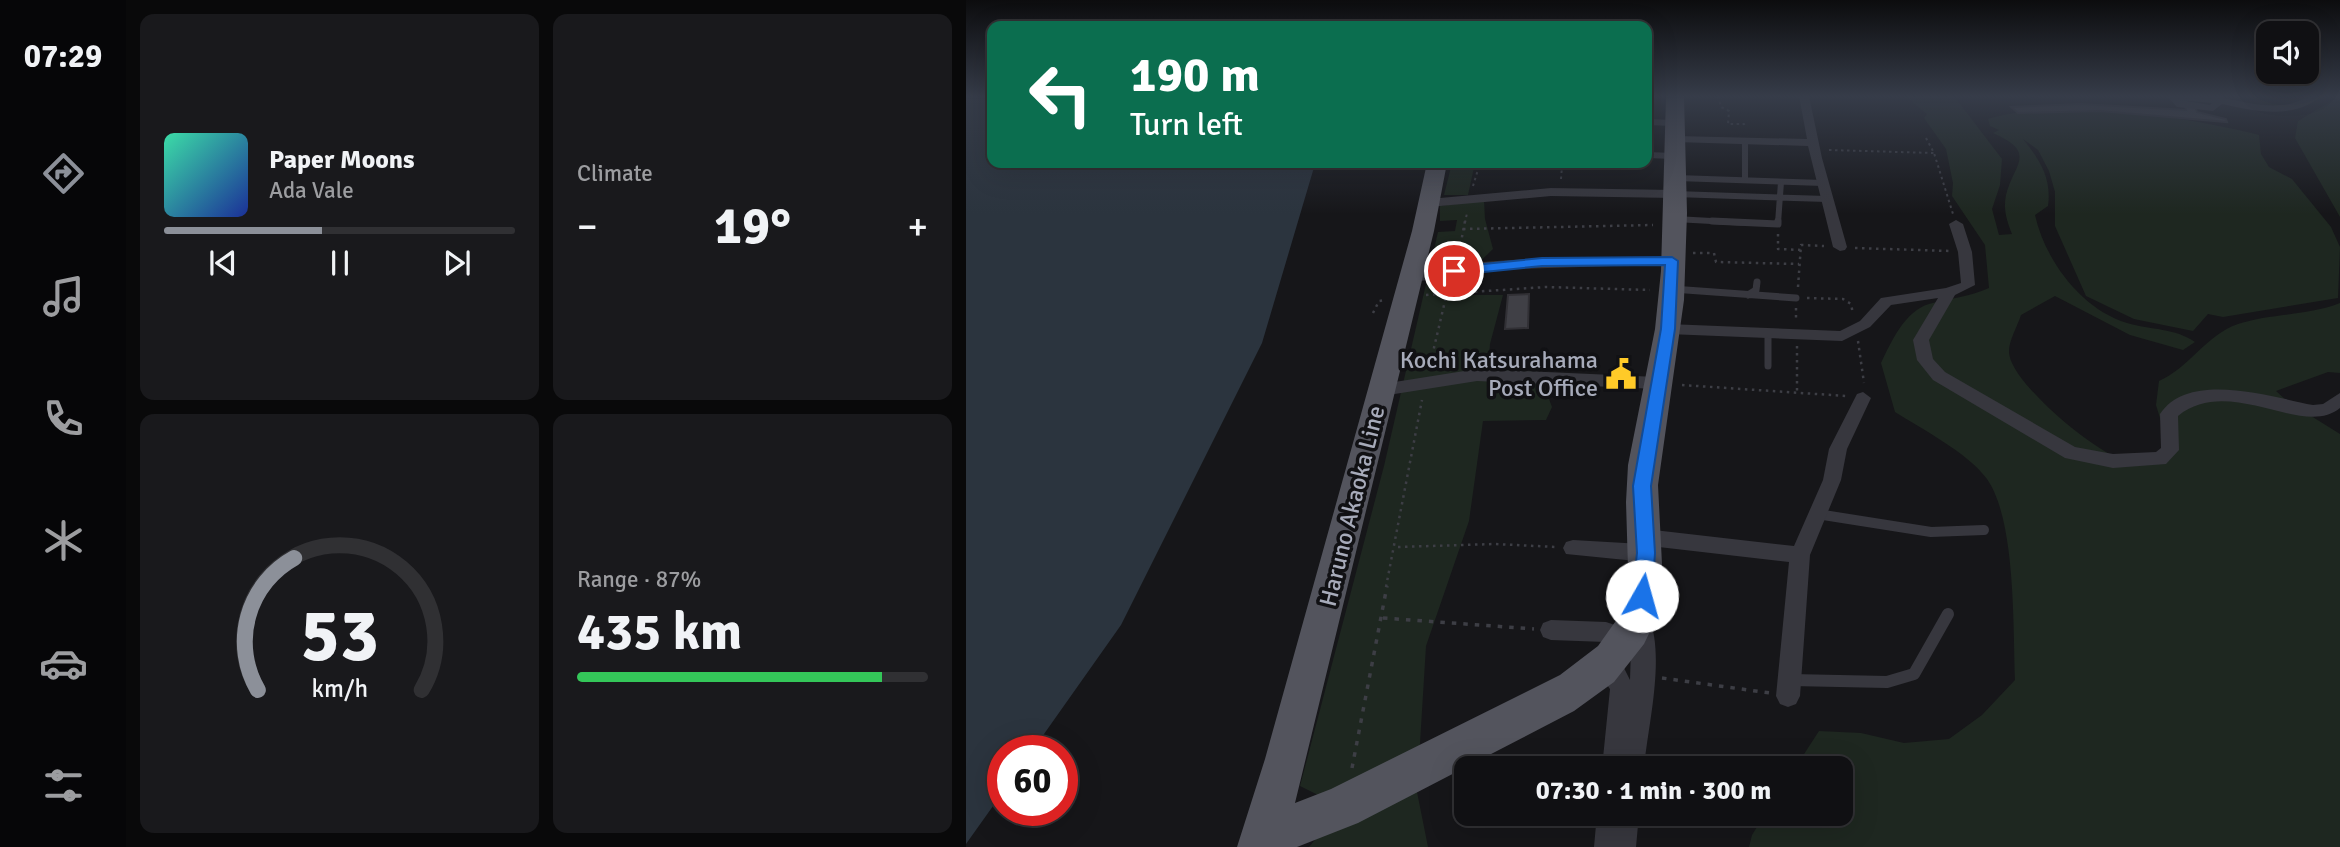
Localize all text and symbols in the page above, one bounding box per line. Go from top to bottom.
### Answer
map controls [2256,21,2319,84]
button: sound [2256,21,2319,84]
text: 07:29 [24,37,102,76]
text: 190 m [1130,45,1260,105]
icon: left [1015,49,1106,140]
text: Turn left [1130,105,1243,144]
text: Paper Moons [269,144,415,176]
icon: directions [39,149,88,198]
text: Climate [577,159,653,188]
text: Ada Vale [269,176,354,205]
text: 19° [714,194,791,258]
text: − [577,203,598,250]
text: + [907,203,928,250]
pin [1424,241,1484,301]
icon: previous [204,244,242,282]
icon: pause [321,244,359,282]
icon: next [438,244,476,282]
icon: arrive [1435,252,1473,290]
icon: music [39,272,88,321]
place label: Kochi Katsurahama Post Office [1400,345,1598,403]
public building icon: Kochi Katsurahama Post Office [1604,357,1638,391]
icon: phone [39,394,88,443]
street label: Haruno Akaoka Line [1313,403,1391,609]
icon: climate [39,516,88,565]
position arrow [1605,559,1679,633]
text: Range · 87% [577,565,701,594]
text: 53 [300,592,379,681]
text: 435 km [577,600,742,664]
icon: car [39,639,88,688]
text: km/h [311,672,368,703]
speed limit sign: 60 [987,735,1078,826]
icon: filters [39,761,88,810]
text: 07:30 · 1 min · 300 m [1536,775,1771,807]

